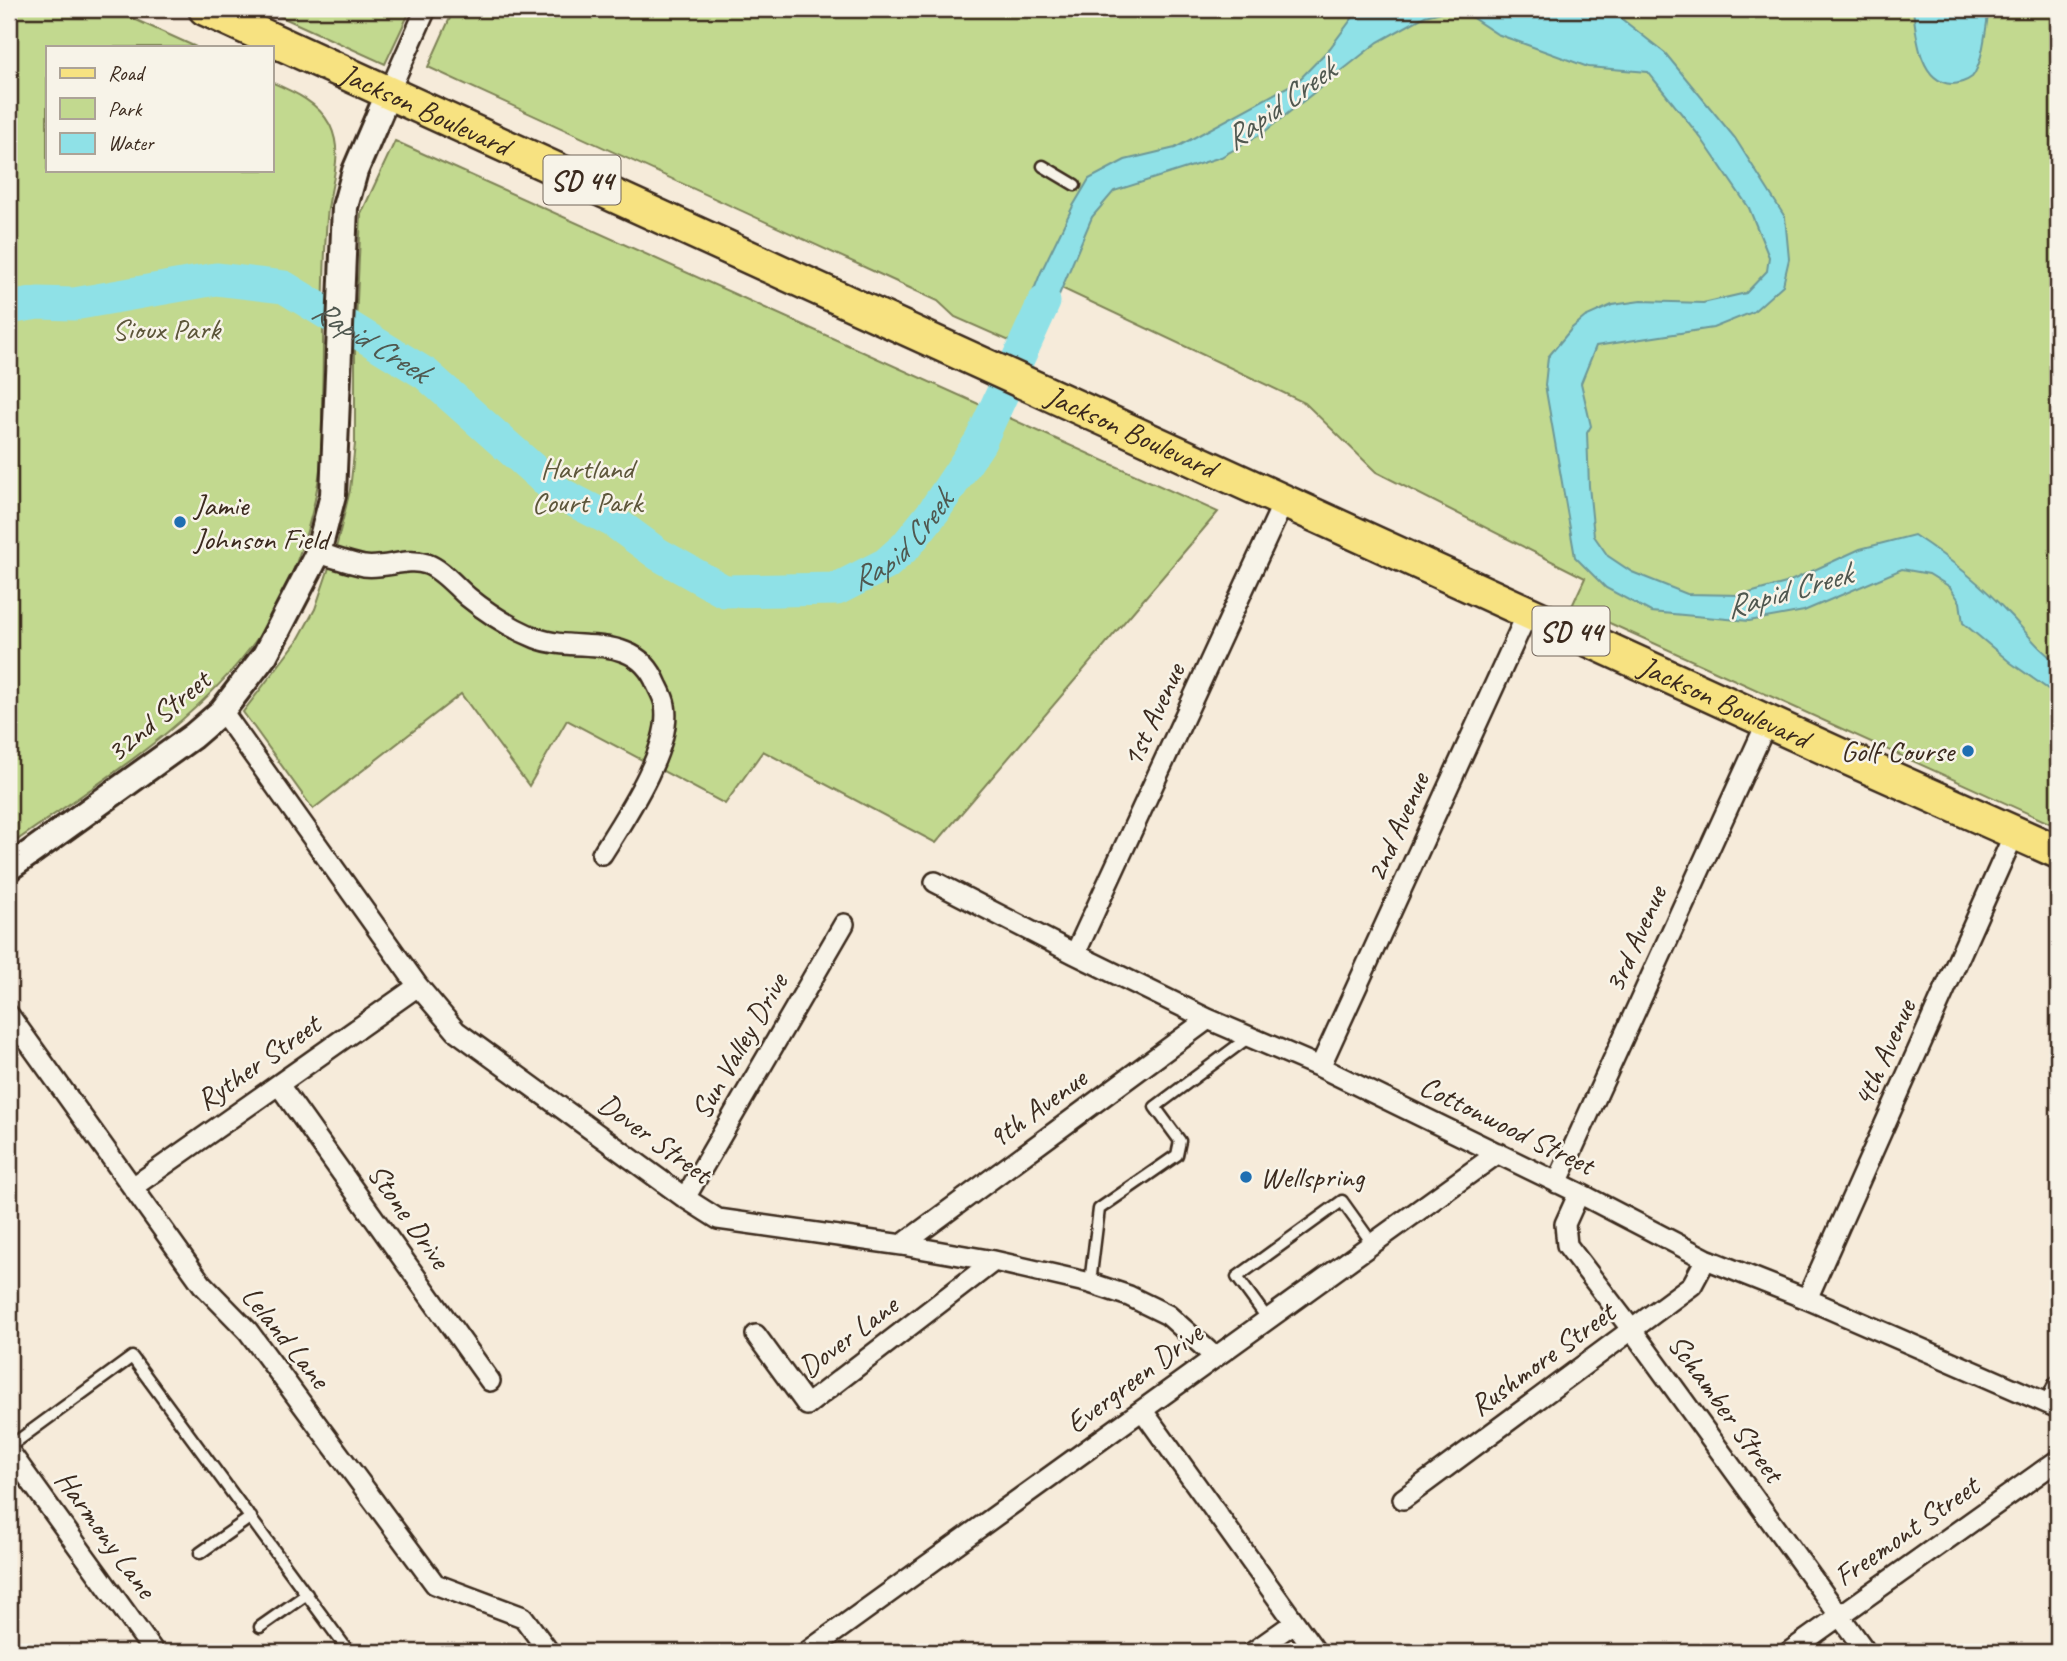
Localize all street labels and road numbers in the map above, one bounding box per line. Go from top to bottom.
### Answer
street label: Jackson Boulevard [333,54,520,166]
road number: SD 44 [544,156,620,204]
street label: Jackson Boulevard [1039,376,1226,488]
road number: SD 44 [1532,606,1610,656]
street label: Jackson Boulevard [1632,646,1819,759]
street label: 1st Avenue [1113,655,1194,773]
street label: 32nd Street [98,660,220,771]
street label: 2nd Avenue [1356,765,1439,887]
street label: 3rd Avenue [1595,878,1676,998]
street label: Sun Valley Drive [682,964,797,1126]
street label: 4th Avenue [1844,991,1925,1113]
street label: Ryther Street [189,1004,330,1119]
street label: 9th Avenue [980,1058,1096,1157]
street label: Cottonwood Street [1414,1066,1603,1185]
street label: Dover Street [591,1084,722,1194]
street label: Stone Drive [359,1156,460,1278]
street label: Leland Lane [233,1278,340,1398]
street label: Dover Lane [791,1285,907,1386]
street label: Rushmore Street [1462,1292,1624,1424]
street label: Evergreen Drive [1058,1313,1212,1442]
street label: Schamber Street [1660,1327,1794,1492]
street label: Harmony Lane [47,1463,167,1607]
street label: Freemont Street [1826,1465,1988,1595]

